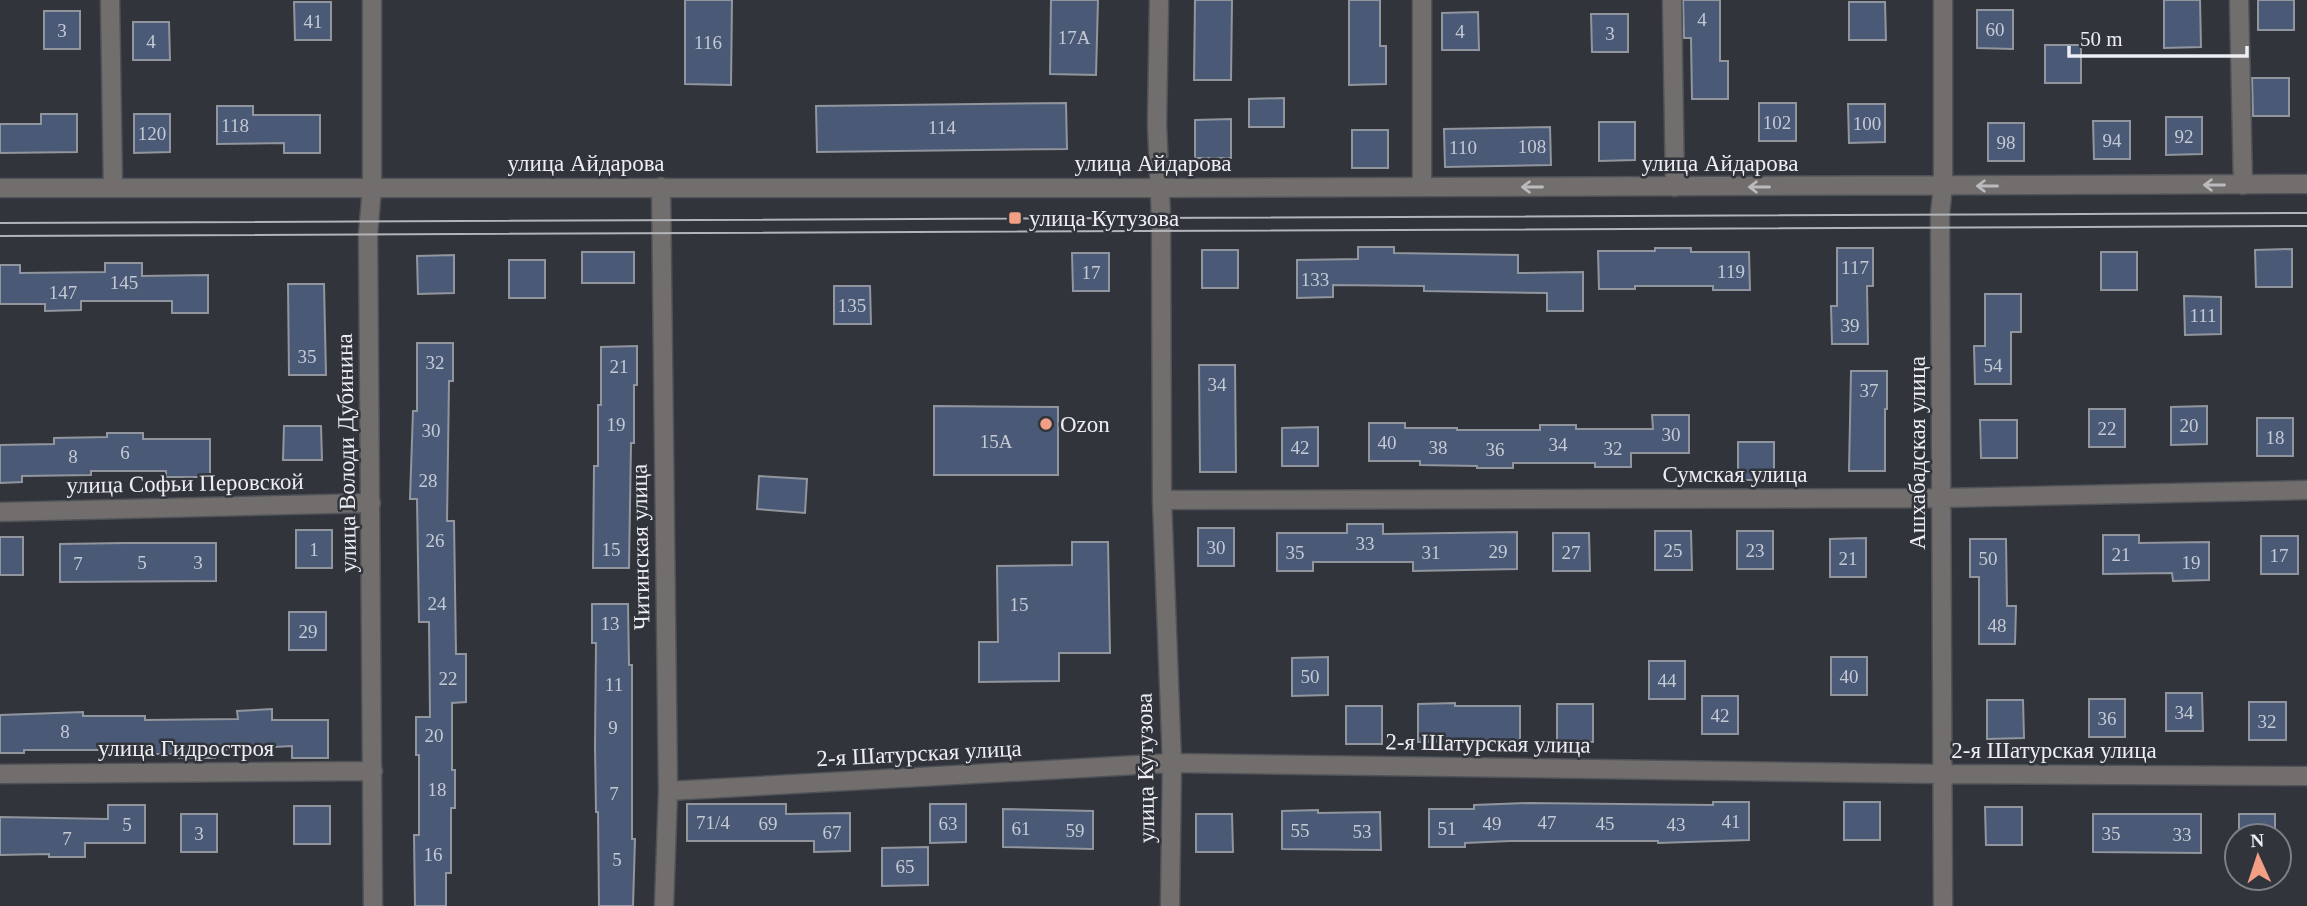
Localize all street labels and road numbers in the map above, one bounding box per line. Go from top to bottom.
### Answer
street label: улица Айдарова [507,151,665,176]
street label: улица Айдарова [1074,151,1232,176]
street label: улица Айдарова [1641,151,1799,176]
street label: улица Володи Дубинина [332,333,361,573]
street label: Ашхабадская улица [1905,356,1930,550]
street label: Сумская улица [1663,462,1807,487]
street label: Читинская улица [627,464,654,630]
street label: улица Софьи Перовской [66,469,304,498]
street label: улица Кутузова [1132,693,1159,843]
street label: 2-я Шатурская улица [1385,729,1591,758]
street label: улица Гидростроя [98,736,275,761]
street label: 2-я Шатурская улица [816,736,1022,771]
street label: 2-я Шатурская улица [1951,738,2157,763]

